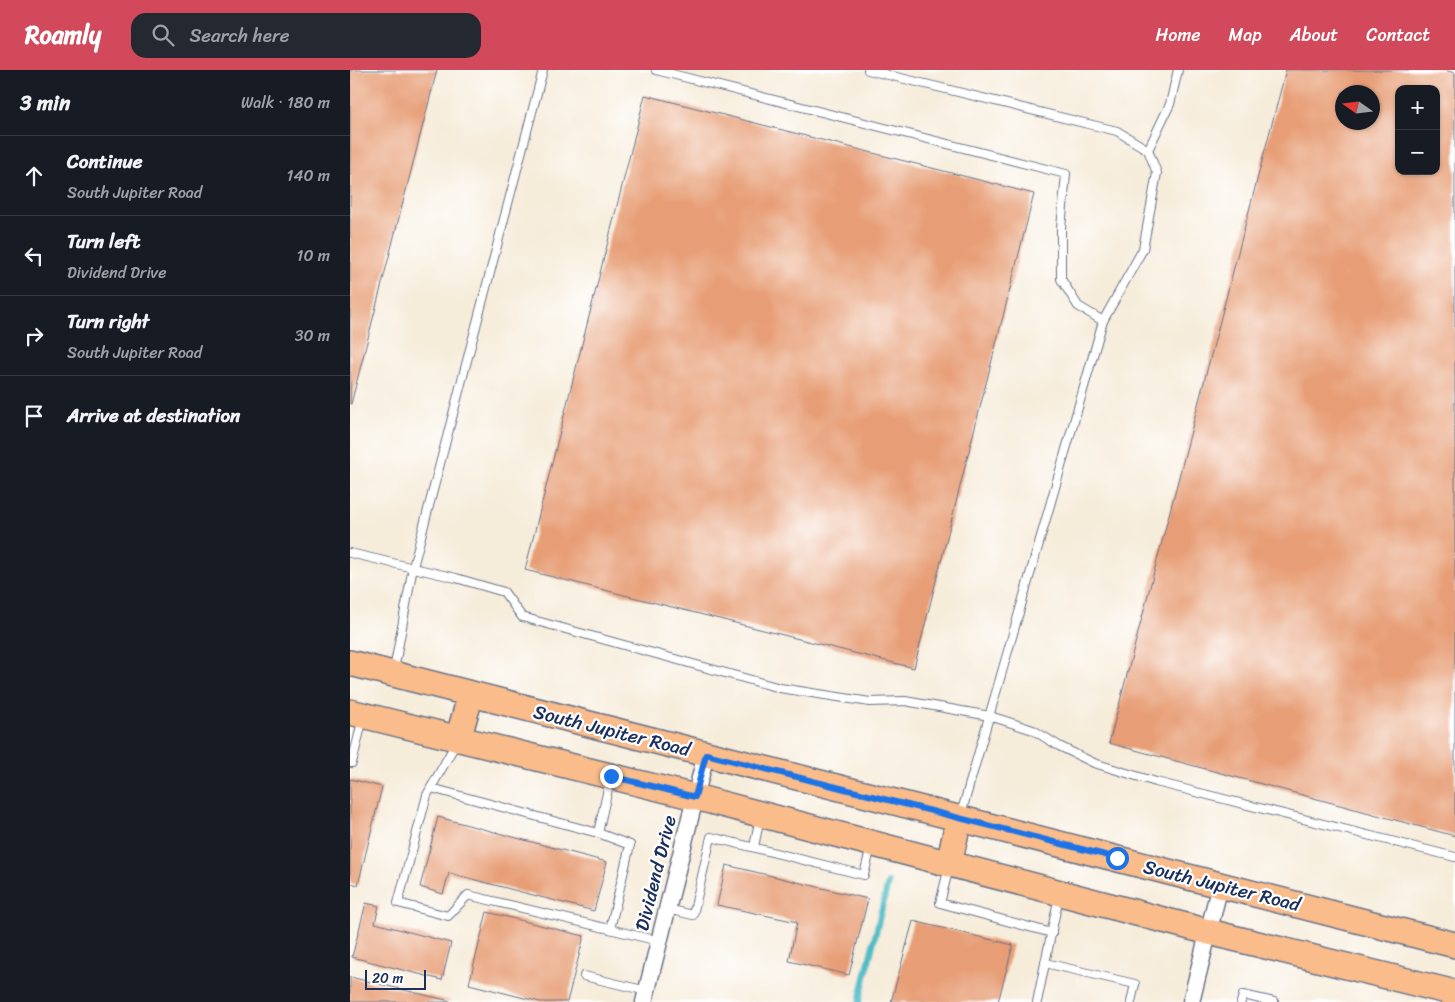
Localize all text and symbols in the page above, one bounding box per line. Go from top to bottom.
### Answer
search box [131,13,481,58]
text: Roamly [25,14,101,56]
text: Search here [189,19,289,52]
text: Home [1156,19,1201,51]
text: Map [1229,19,1262,51]
text: About [1290,19,1338,51]
text: Contact [1366,19,1430,51]
icon: search [149,21,177,49]
text: 3 min [20,84,70,122]
north arrow [1335,85,1380,130]
map controls [1395,85,1440,175]
button: + [1395,85,1440,130]
text: Walk · 180 m [241,88,330,117]
button: − [1395,130,1440,175]
text: Continue [67,145,143,178]
text: 140 m [287,161,330,190]
icon: ahead [20,162,48,190]
text: South Jupiter Road [67,178,202,207]
text: Turn left [67,225,140,258]
text: 10 m [297,241,330,270]
icon: left [20,242,48,270]
text: Dividend Drive [67,258,166,287]
text: Turn right [67,305,149,338]
text: 30 m [295,321,330,350]
icon: right [20,322,48,350]
text: South Jupiter Road [67,338,202,367]
text: Arrive at destination [67,399,240,432]
icon: arrive [20,402,48,430]
street label: South Jupiter Road [530,695,696,766]
route end [600,765,623,788]
street label: Dividend Drive [625,812,686,934]
route start [1106,847,1129,870]
street label: South Jupiter Road [1140,850,1306,921]
text: 20 m [372,966,403,991]
scale bar [365,967,426,990]

